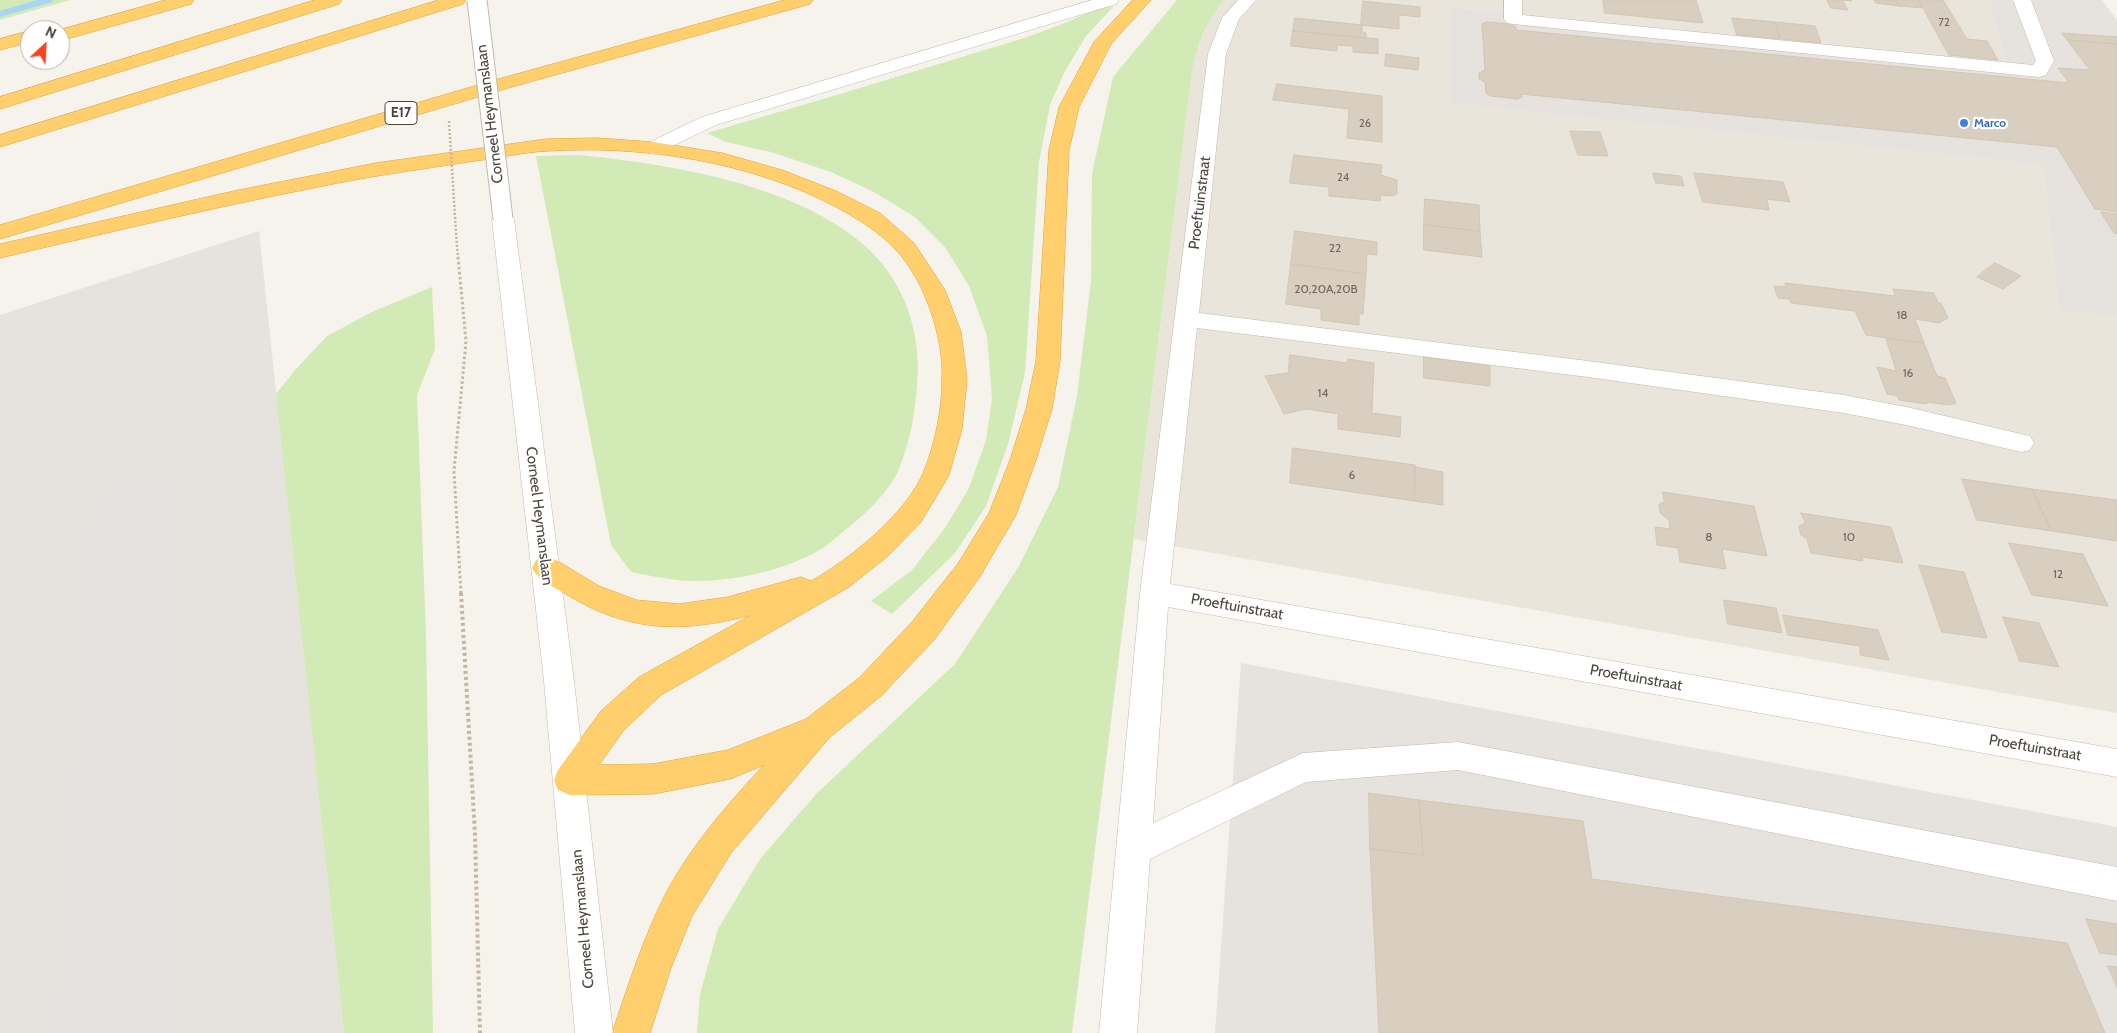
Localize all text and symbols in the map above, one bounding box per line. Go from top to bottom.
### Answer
house number: 72 [1938,16,1950,30]
north arrow [20,20,70,70]
text: N [43,22,59,43]
street label: Corneel Heymanslaan [473,44,507,184]
road number: E17 [385,102,417,125]
place label: Marco [1974,116,2006,130]
house number: 26 [1359,117,1371,131]
marker: Marco [1958,117,1970,129]
street label: Proeftuinstraat [1185,155,1215,251]
house number: 24 [1337,171,1349,185]
house number: 22 [1329,241,1341,255]
house number: 20,20A,20B [1294,282,1358,296]
house number: 18 [1896,308,1908,322]
house number: 16 [1903,366,1913,380]
house number: 14 [1318,386,1328,400]
street label: Corneel Heymanslaan [522,446,556,586]
house number: 6 [1349,468,1355,482]
house number: 8 [1705,530,1713,544]
house number: 10 [1843,530,1855,544]
house number: 12 [2053,567,2063,581]
street label: Proeftuinstraat [1189,590,1285,624]
street label: Proeftuinstraat [1588,661,1684,695]
street label: Proeftuinstraat [1987,731,2083,765]
street label: Corneel Heymanslaan [568,849,598,989]

